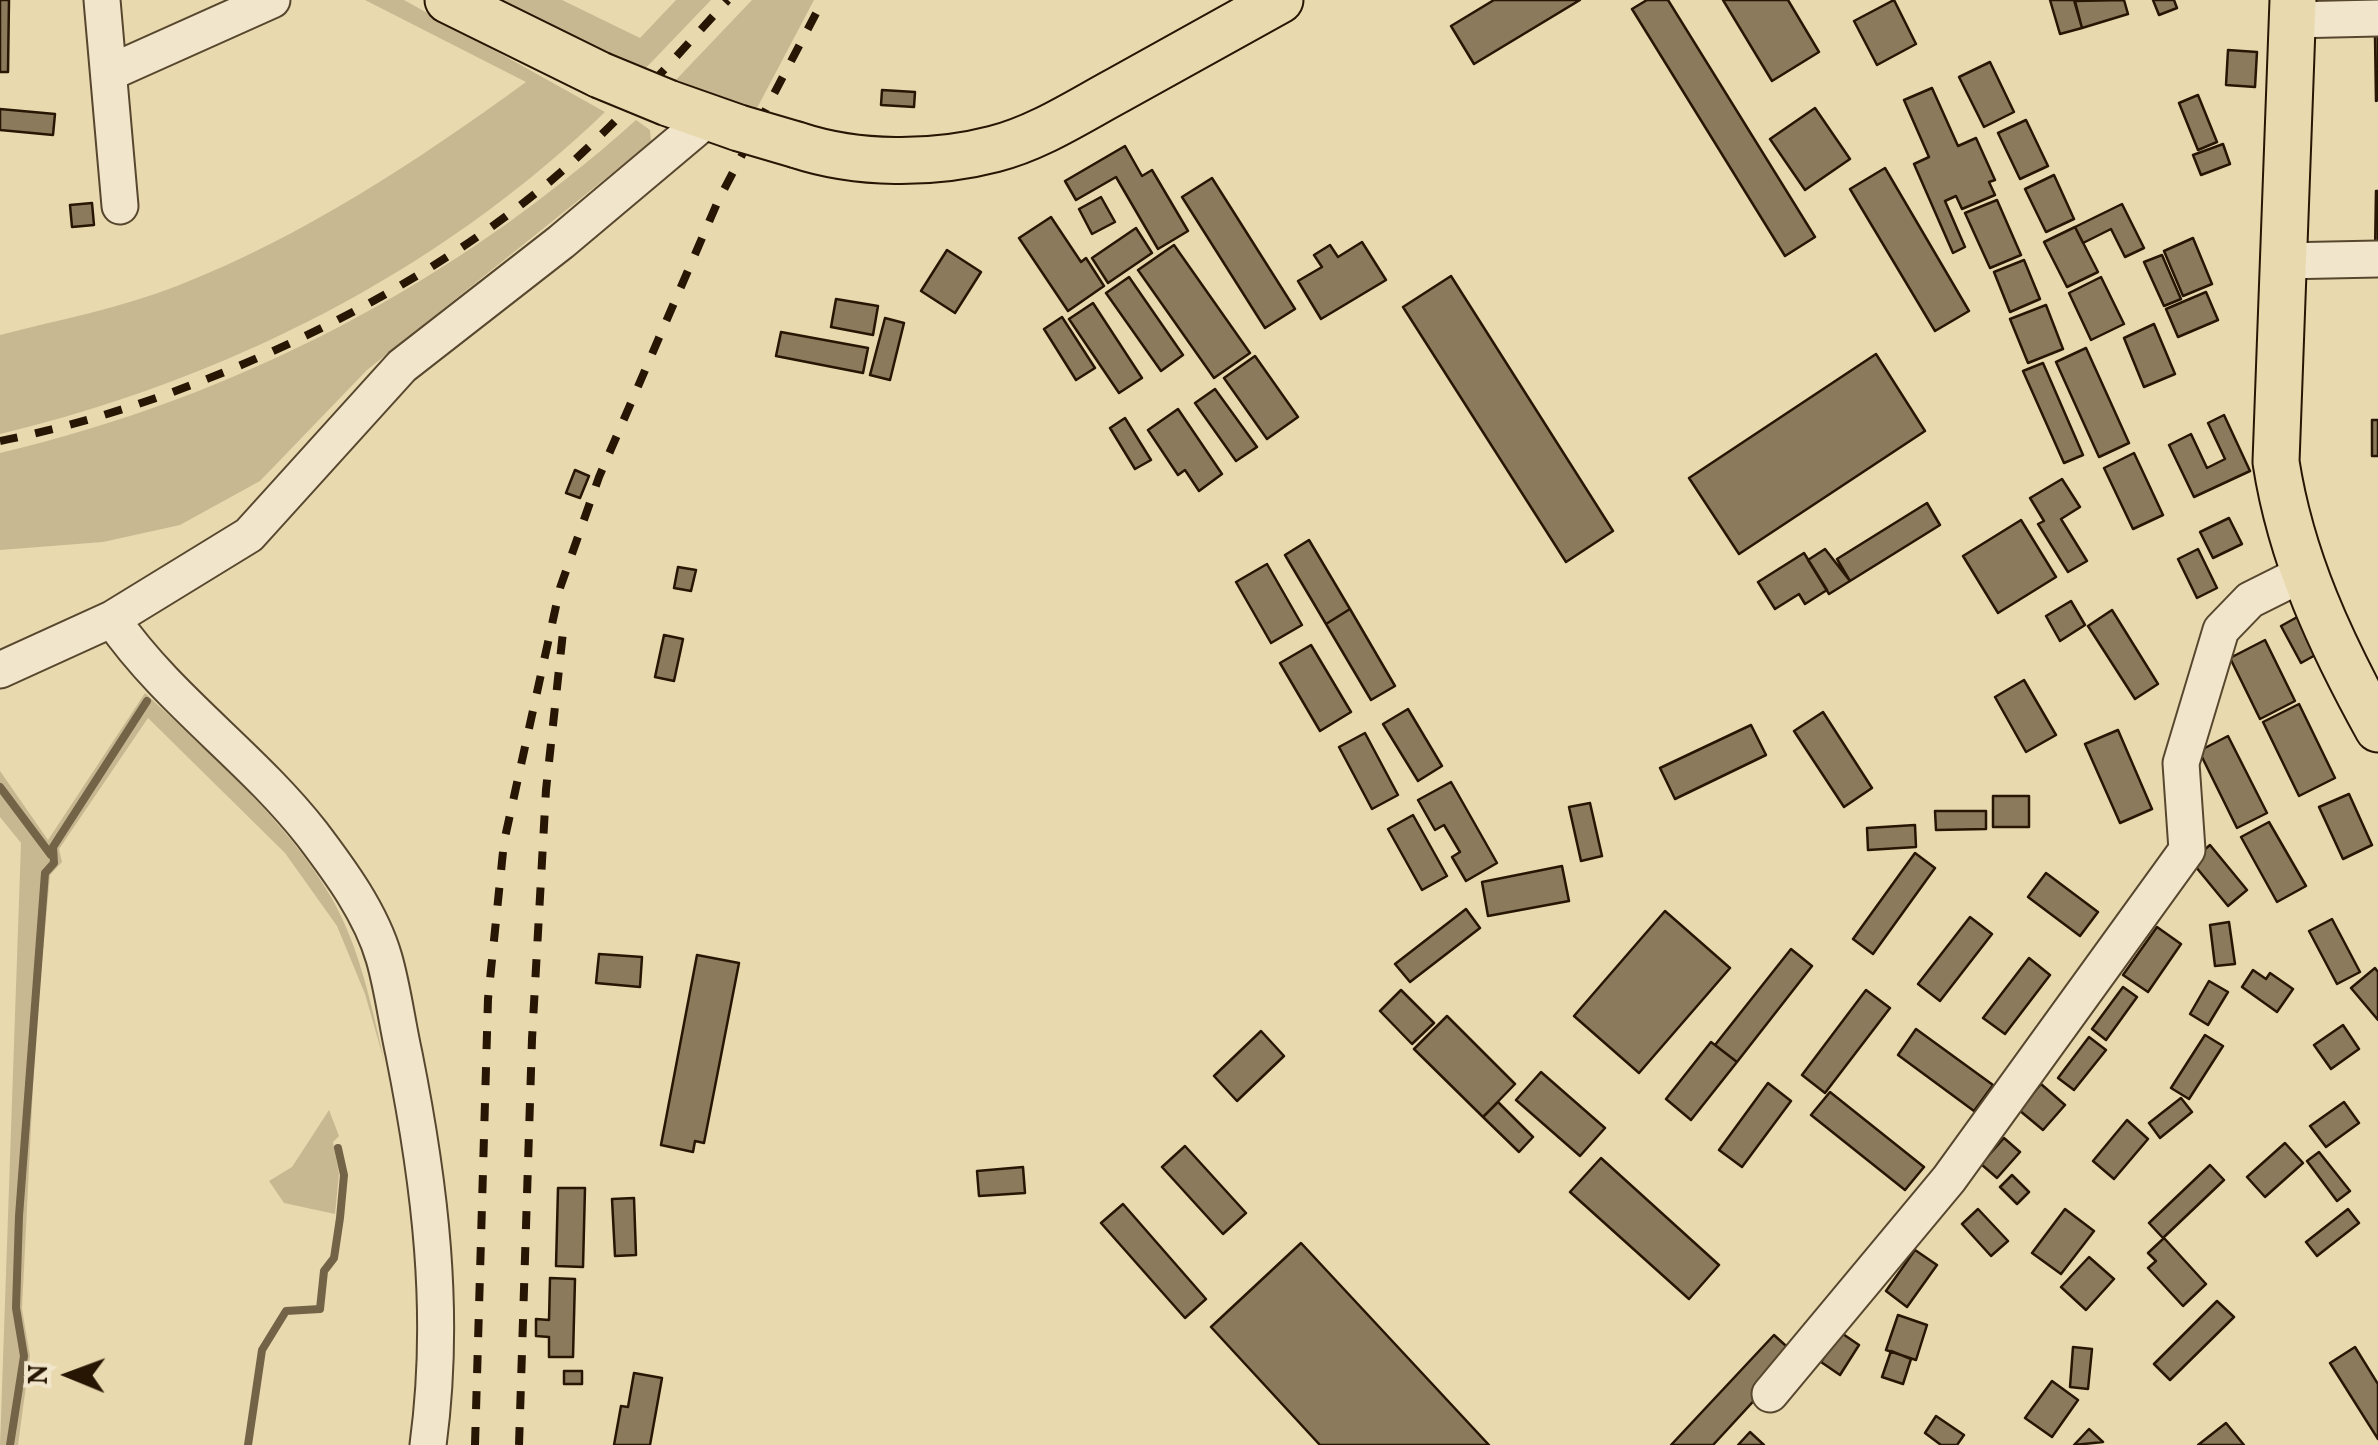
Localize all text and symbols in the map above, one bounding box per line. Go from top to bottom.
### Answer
north arrow [20,1325,120,1425]
text: N [20,1364,59,1385]

